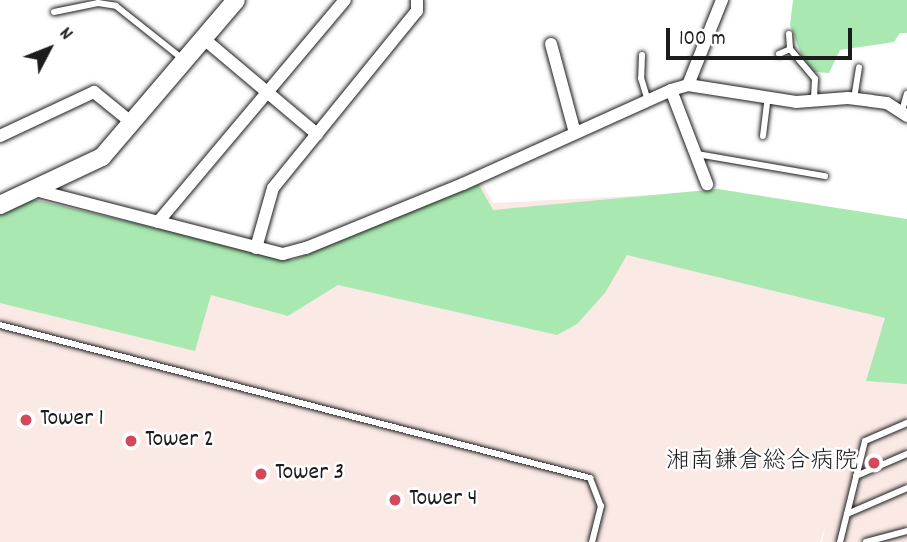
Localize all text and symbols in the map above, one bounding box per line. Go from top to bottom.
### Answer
north arrow [14,14,84,84]
scale bar [669,14,855,58]
text: N [52,22,78,47]
text: 100 m [679,25,726,55]
place label: Tower 1 [40,406,104,434]
marker: Tower 1 [18,412,34,428]
place label: Tower 2 [145,427,214,455]
marker: Tower 2 [123,433,139,449]
place label: 湘南鎌倉総合病院 [666,449,858,477]
marker: 湘南鎌倉総合病院 [864,453,884,473]
place label: Tower 3 [275,460,344,488]
marker: Tower 3 [253,466,269,482]
place label: Tower 4 [409,486,477,514]
marker: Tower 4 [387,492,403,508]

